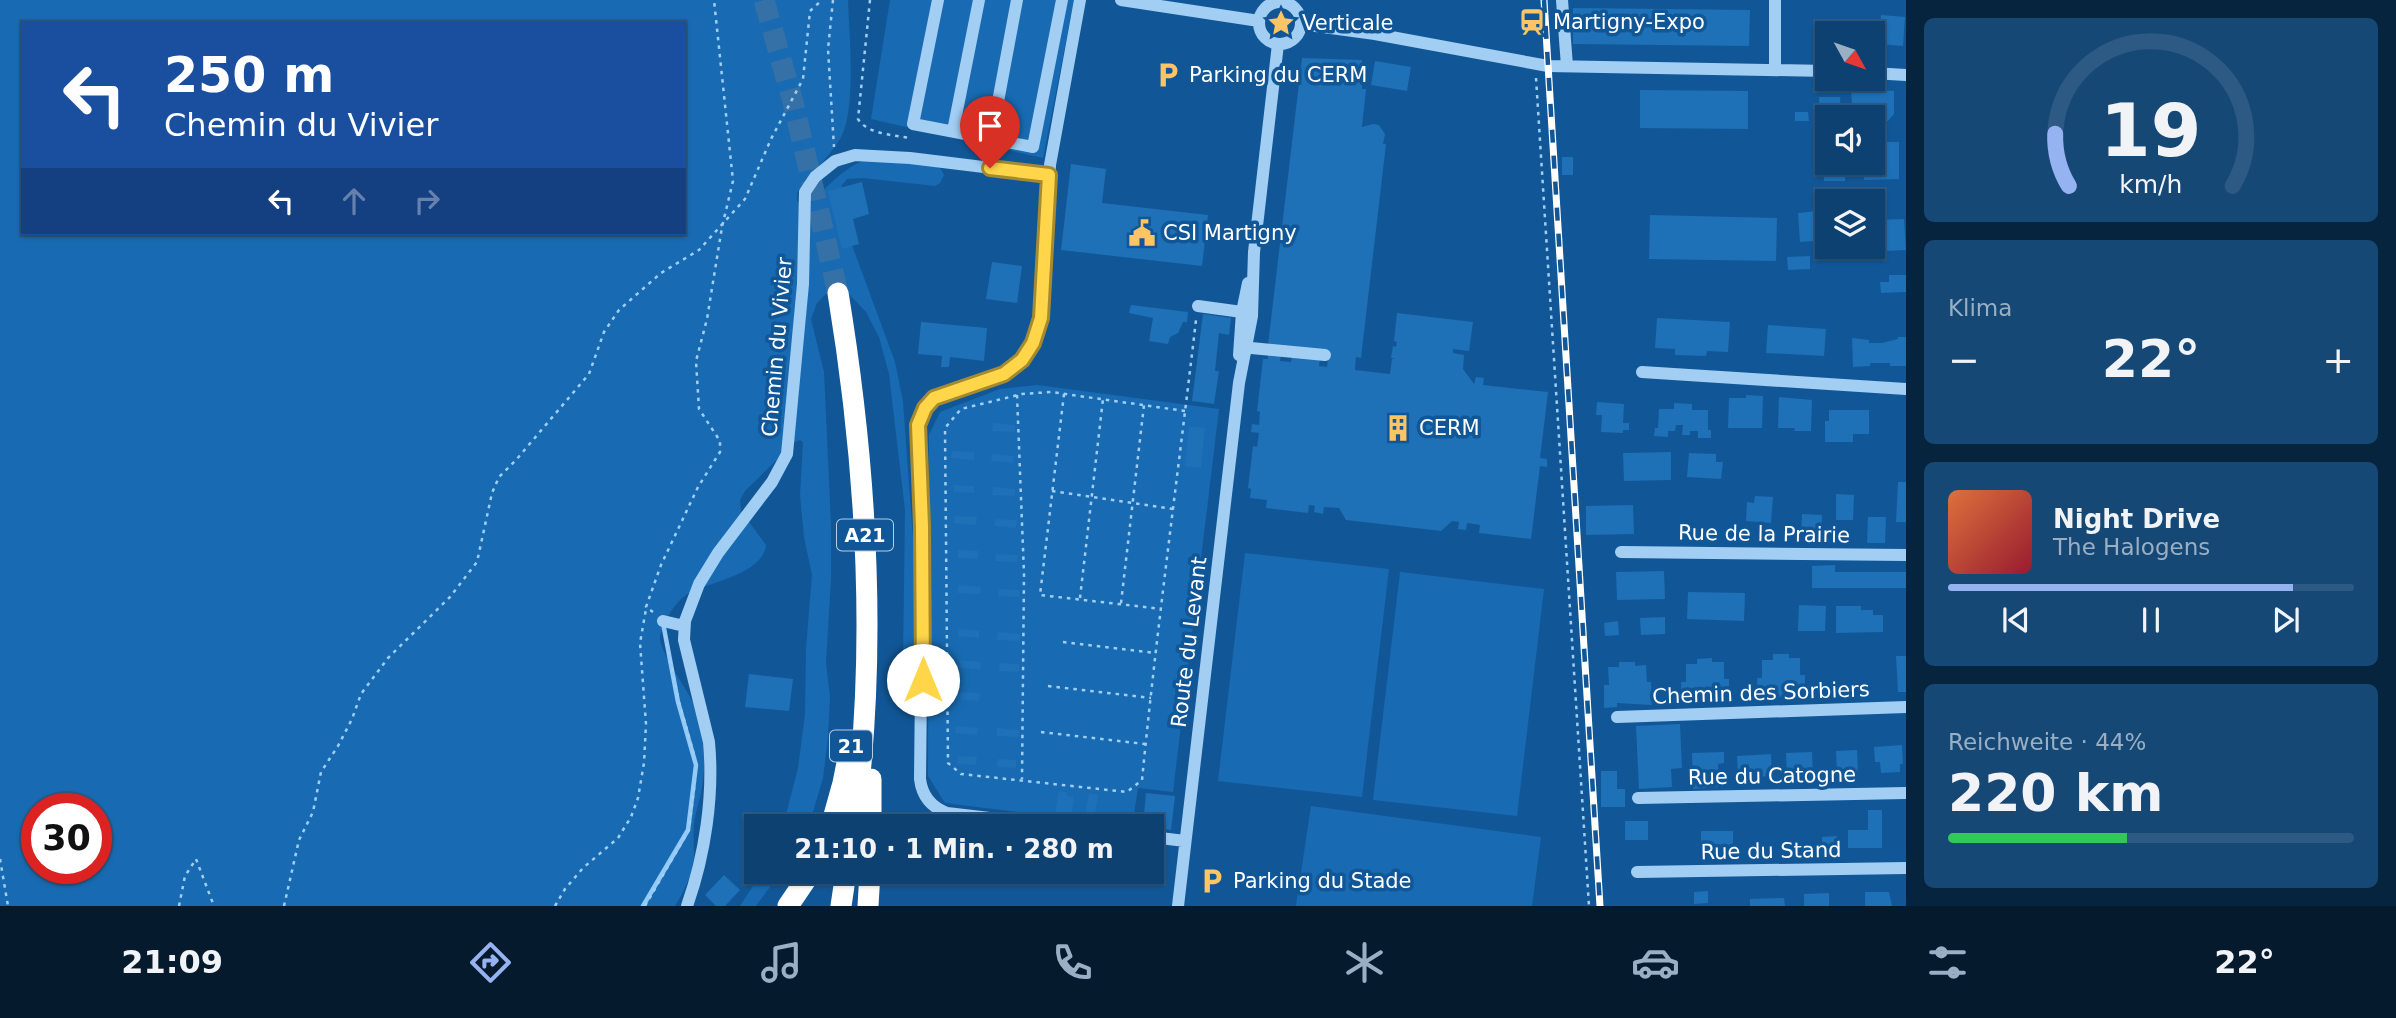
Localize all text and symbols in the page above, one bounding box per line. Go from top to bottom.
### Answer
station icon: Martigny-Expo [1517,7,1547,37]
place icon: Verticale [1266,8,1296,38]
place label: Martigny-Expo [1553,10,1705,34]
place label: Verticale [1302,11,1394,35]
north arrow [1815,21,1885,91]
map controls [1815,21,1885,259]
text: 250 m [164,47,334,104]
icon: left [49,49,140,140]
parking icon: Parking du CERM [1153,60,1183,90]
place label: Parking du CERM [1189,63,1368,87]
text: 19 [2100,88,2202,173]
pin [960,96,1020,168]
button: sound [1815,105,1885,175]
text: Chemin du Vivier [164,106,438,144]
icon: arrive [971,107,1009,145]
text: km/h [2119,170,2183,199]
icon: left [262,182,300,220]
icon: ahead [335,182,373,220]
icon: right [408,182,446,220]
button: layers [1815,189,1885,259]
public building icon: CSI Martigny [1127,218,1157,248]
place label: CSI Martigny [1163,221,1297,245]
street label: Chemin du Vivier [757,256,797,438]
text: Klima [1948,295,2012,321]
text: 22° [2102,329,2200,389]
text: − [1948,338,1980,382]
text: + [2322,338,2354,382]
building icon: CERM [1383,413,1413,443]
place label: CERM [1419,416,1480,440]
text: Night Drive [2053,504,2220,534]
road number: A21 [837,520,893,550]
street label: Rue de la Prairie [1678,521,1850,547]
text: The Halogens [2053,534,2210,560]
street label: Route du Levant [1167,555,1211,729]
icon: previous [1997,601,2035,639]
icon: pause [2132,601,2170,639]
icon: next [2267,601,2305,639]
position arrow [886,643,960,717]
street label: Chemin des Sorbiers [1652,677,1870,709]
text: Reichweite · 44% [1948,729,2146,755]
road number: 21 [830,730,872,762]
street label: Rue du Catogne [1688,763,1856,789]
text: 220 km [1948,763,2163,823]
speed limit sign: 30 [21,793,112,884]
text: 21:10 · 1 Min. · 280 m [794,834,1114,864]
street label: Rue du Stand [1700,838,1842,864]
parking icon: Parking du Stade [1197,866,1227,896]
place label: Parking du Stade [1233,869,1412,893]
icon: directions [466,938,515,987]
icon: music [757,938,806,987]
icon: phone [1048,938,1097,987]
icon: climate [1340,938,1389,987]
icon: car [1631,938,1680,987]
icon: filters [1923,938,1972,987]
text: 21:09 [121,943,223,981]
text: 22° [2214,943,2275,981]

